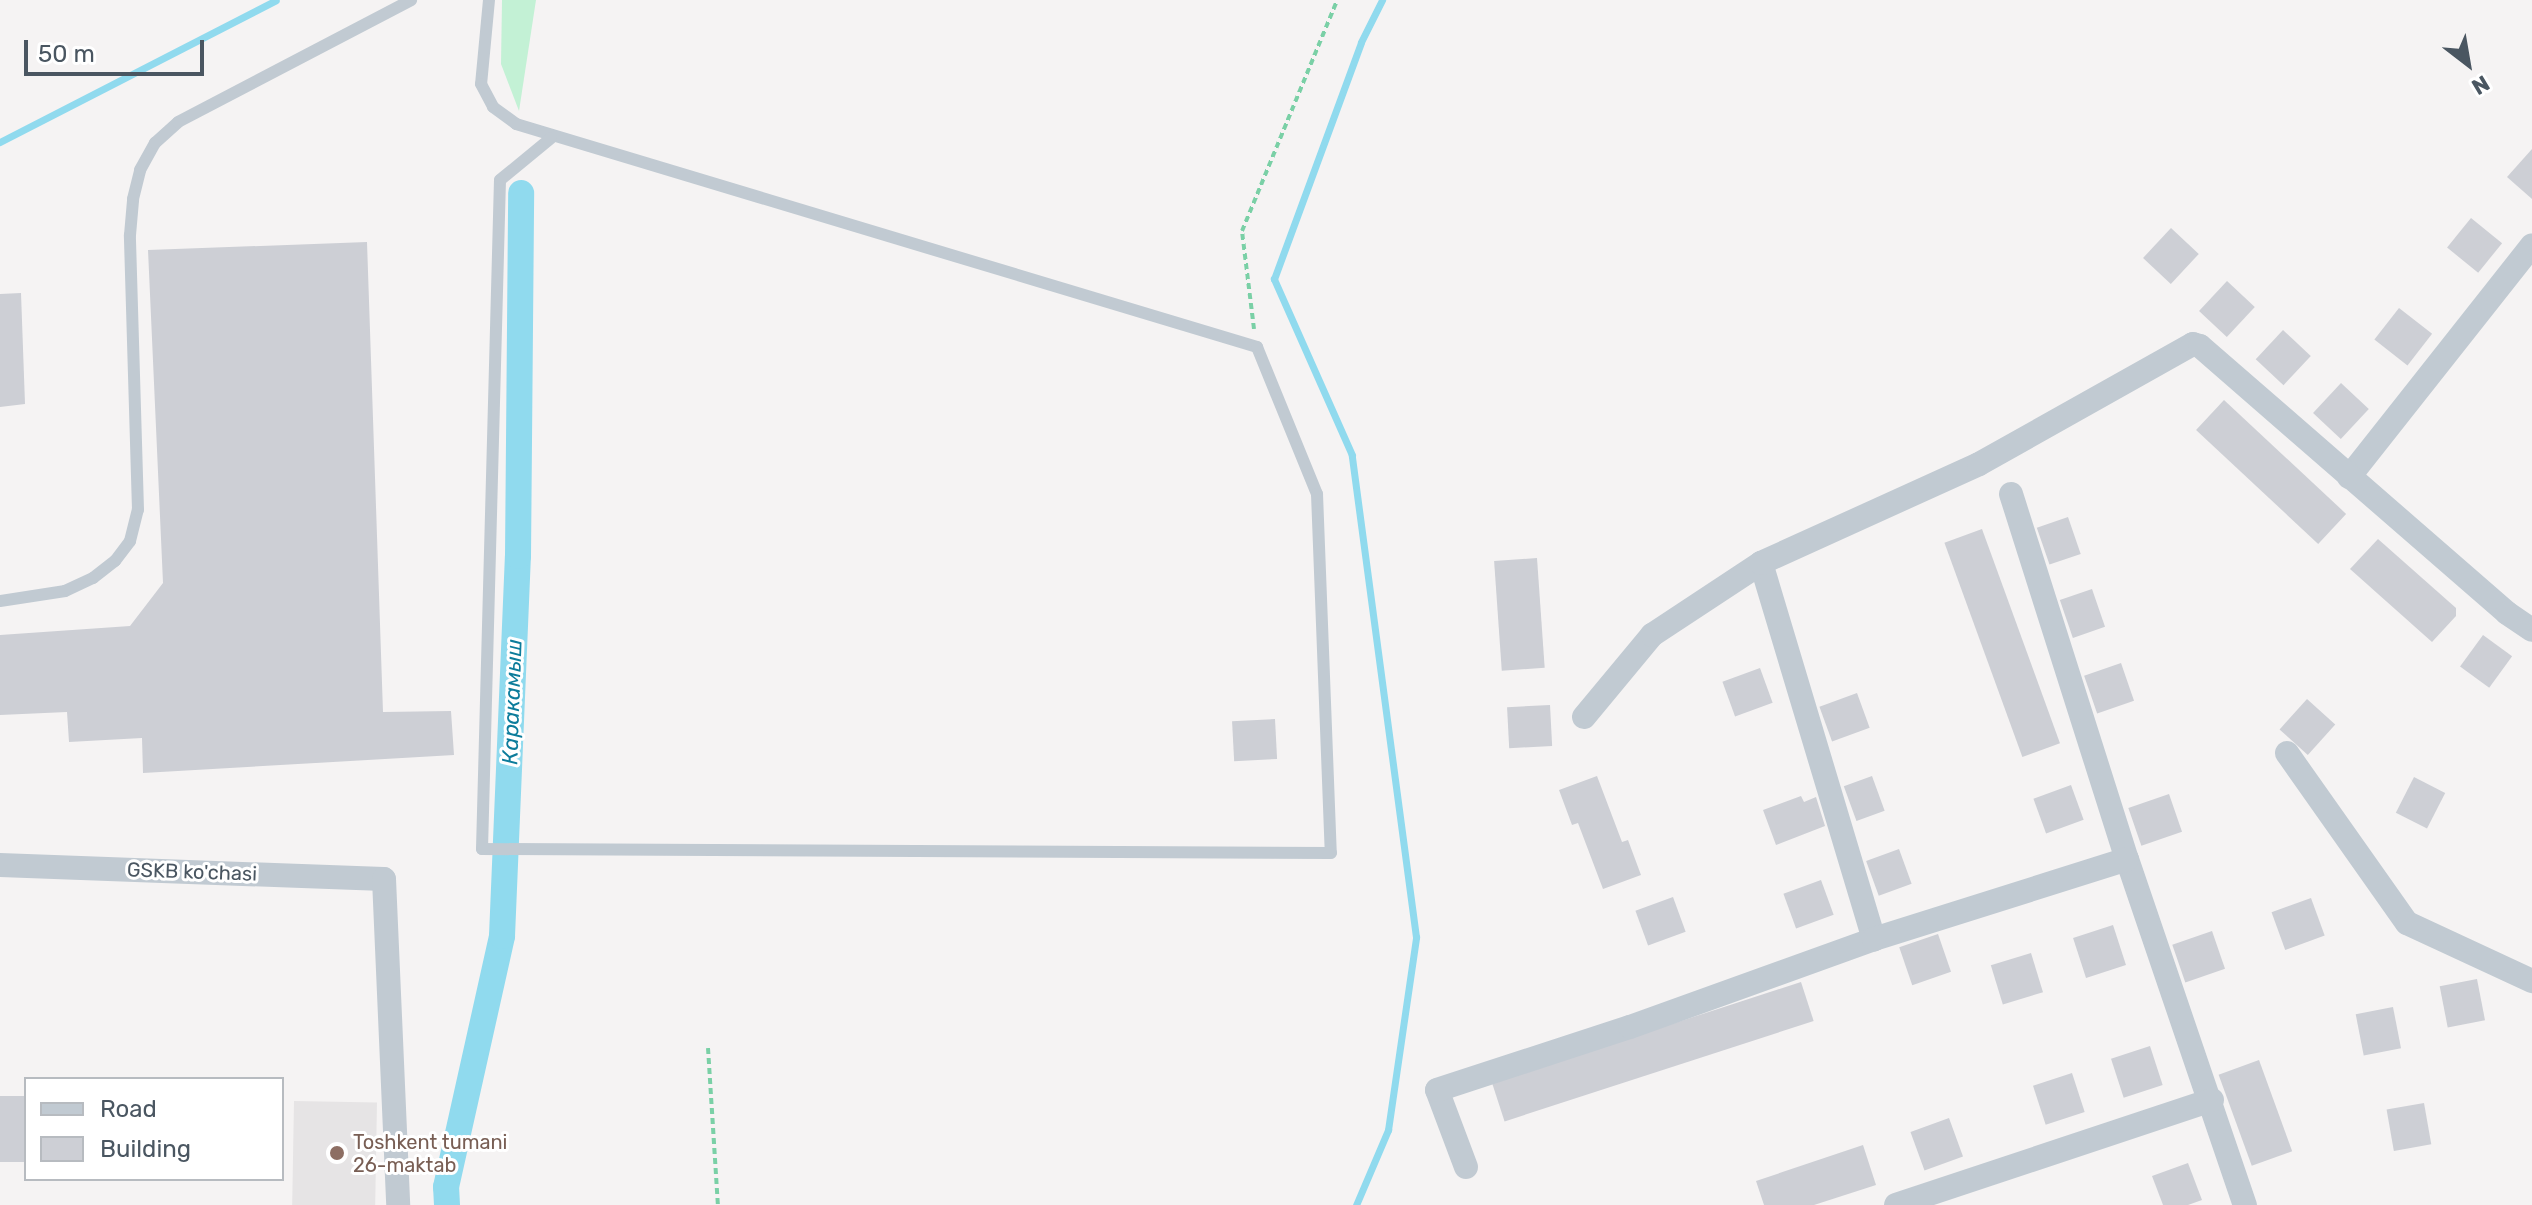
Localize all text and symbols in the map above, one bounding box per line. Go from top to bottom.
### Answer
scale bar [28,24,208,74]
north arrow [2428,24,2508,104]
text: 50 m [38,40,95,68]
text: N [2467,69,2494,101]
water label: Каракамыш [497,639,527,765]
street label: GSKB ko'chasi [127,858,257,886]
legend [24,1077,284,1181]
text: Road [100,1095,157,1123]
place label: Toshkent tumani 26-maktab [353,1130,508,1177]
text: Building [100,1135,191,1163]
marker: Toshkent tumani 26-maktab [328,1144,346,1162]

